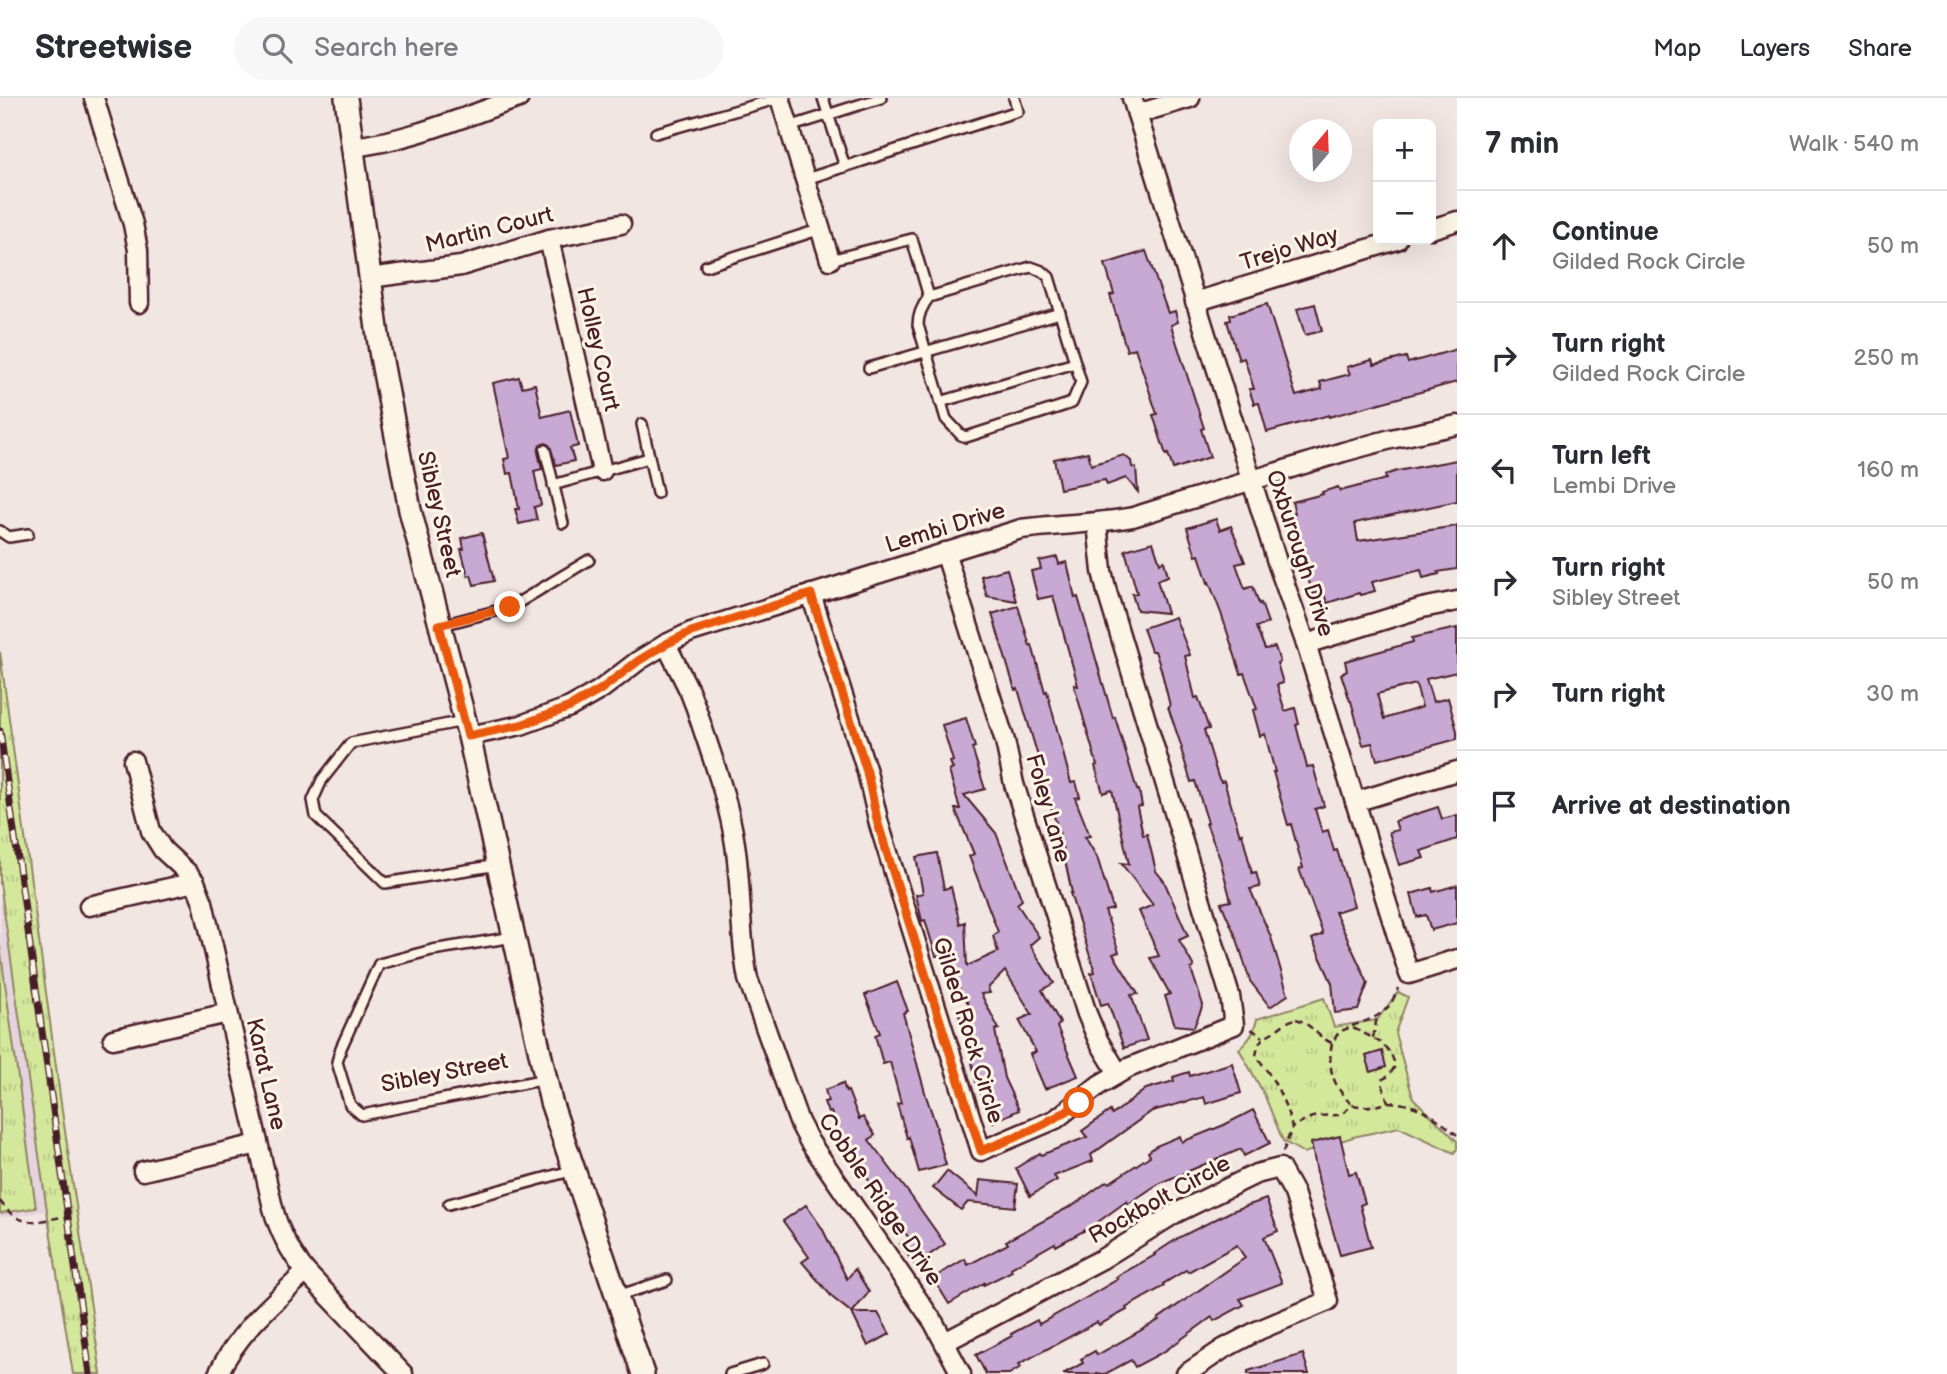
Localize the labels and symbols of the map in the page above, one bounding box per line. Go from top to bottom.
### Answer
north arrow [1289,119,1352,182]
street label: Martin Court [422,201,556,259]
street label: Trejo Way [1237,221,1342,277]
street label: Holley Court [570,285,626,414]
street label: Sibley Street [411,449,467,580]
street label: Oxburough Drive [1260,466,1340,640]
street label: Lembi Drive [882,496,1009,559]
route end [494,591,525,622]
street label: Foley Lane [1019,751,1077,866]
street label: Gilded Rock Circle [926,934,1010,1127]
street label: Karat Lane [240,1016,292,1133]
street label: Sibley Street [378,1047,510,1099]
route start [1063,1087,1094,1118]
street label: Cobble Ridge Drive [812,1108,948,1291]
street label: Rockbolt Circle [1084,1149,1235,1250]

